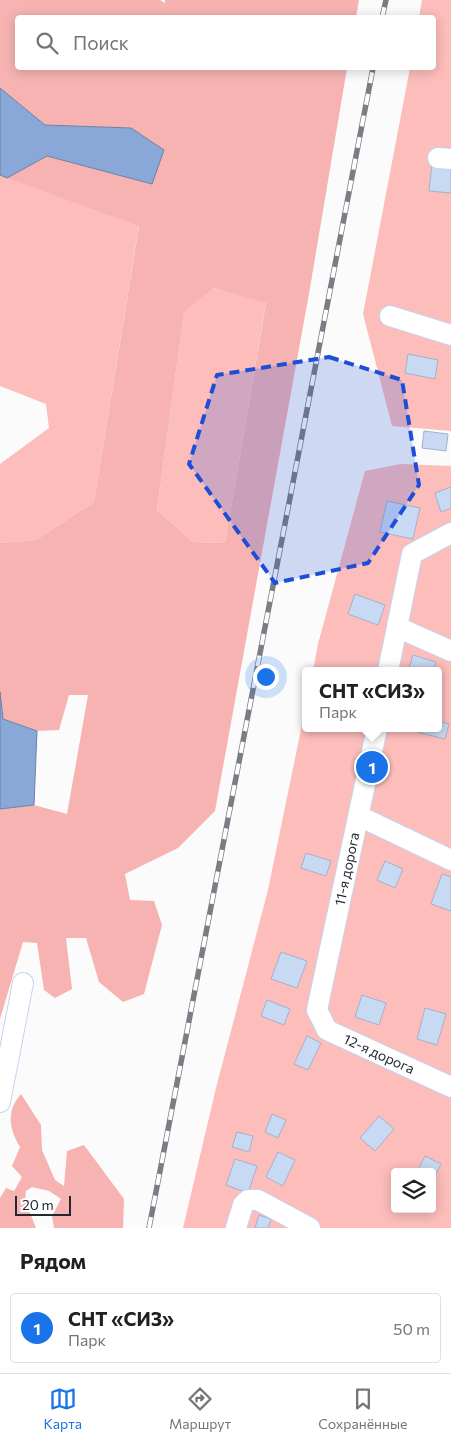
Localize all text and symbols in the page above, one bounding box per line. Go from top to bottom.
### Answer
search box [15,15,436,70]
icon: search [33,29,61,57]
text: Поиск [73,31,129,54]
your location [253,664,279,690]
popup [302,667,442,732]
text: СНТ «СИЗ» [319,679,425,702]
text: Парк [319,702,357,721]
pin: 1 [356,748,388,786]
street label: 11-я дорога [330,831,363,907]
street label: 12-я дорога [341,1030,418,1077]
map controls [391,1168,436,1213]
button: layers [391,1168,436,1213]
scale bar [15,1193,71,1216]
text: 20 m [22,1196,54,1213]
text: Рядом [20,1248,86,1273]
text: СНТ «СИЗ» [68,1307,174,1330]
text: 1 [33,1319,41,1338]
text: 50 m [393,1319,430,1338]
text: Парк [68,1330,106,1349]
tab: Карта [43,1385,82,1432]
tab: Маршрут [169,1385,231,1432]
tab: Сохранённые [318,1385,408,1432]

